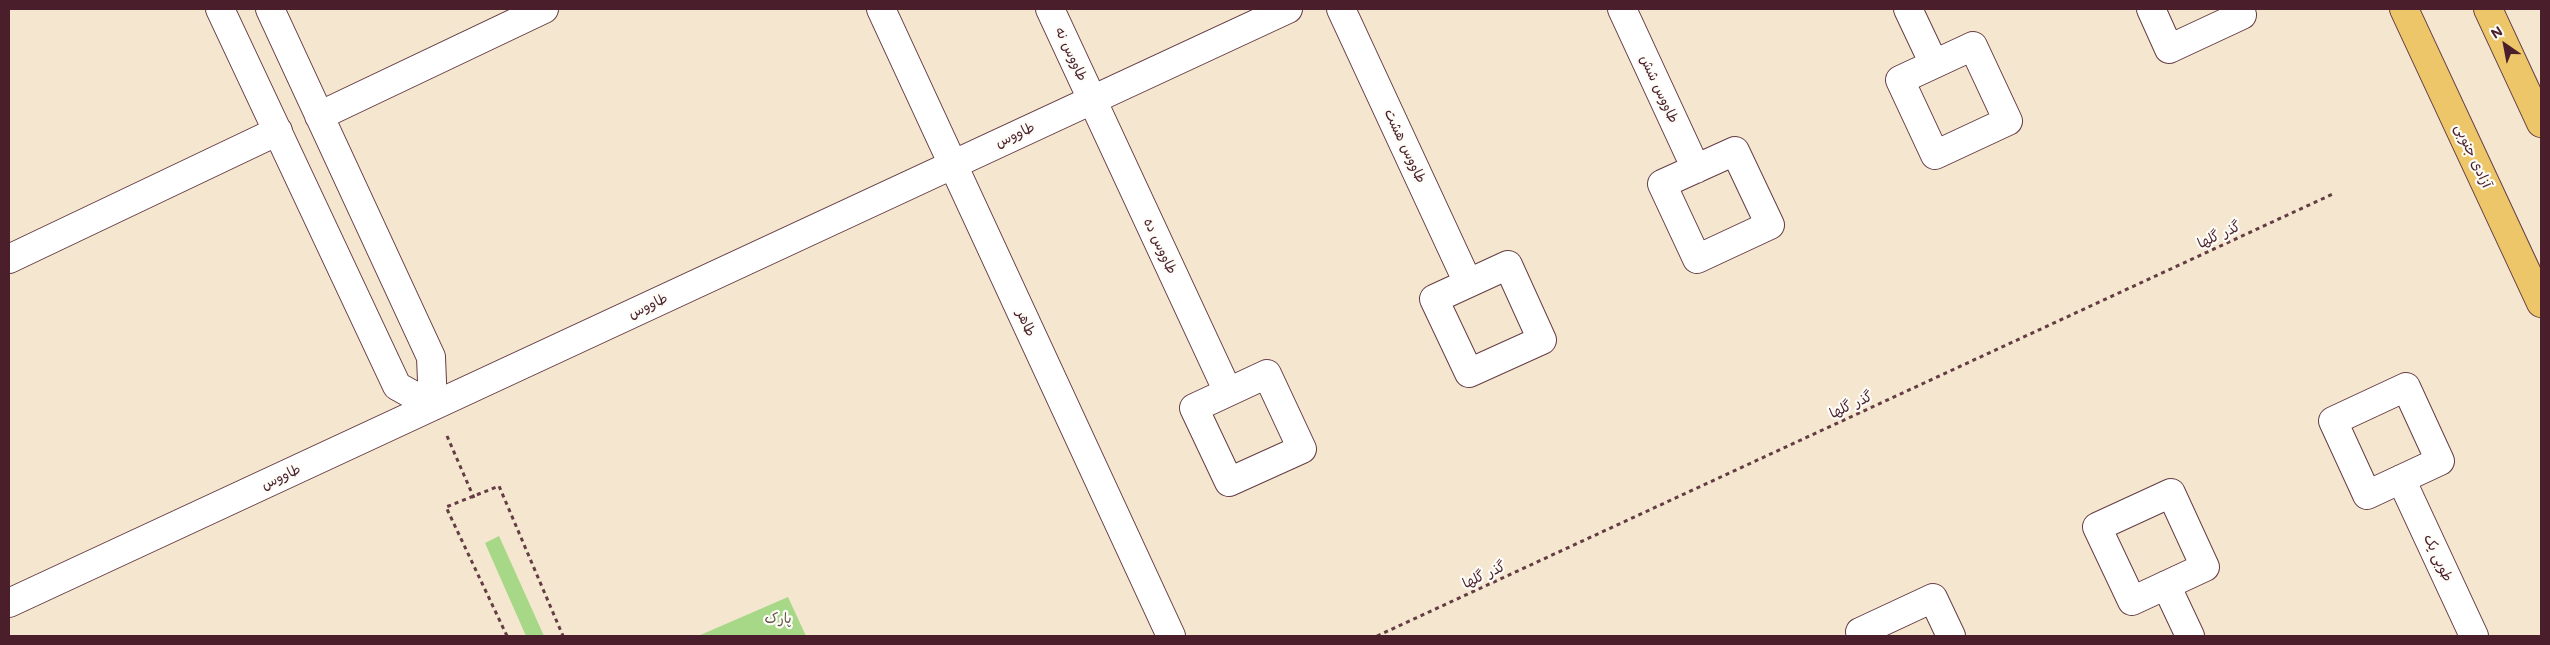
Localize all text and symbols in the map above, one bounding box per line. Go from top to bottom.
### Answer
north arrow [2480,20,2530,70]
text: N [2487,21,2506,43]
street label: طاووس نه [1051,24,1091,84]
street label: طاووس شش [1636,52,1682,126]
street label: طاووس هشت [1381,106,1429,186]
street label: طاووس [993,119,1037,151]
street label: آزادی جنوبی [2451,121,2495,191]
street label: طاووس ده [1140,215,1180,277]
street label: گذر گلها [2195,218,2243,252]
street label: طاووس [626,290,670,322]
street label: طاهر [1013,307,1039,339]
street label: گذر گلها [1827,388,1875,422]
street label: طاووس [259,461,303,493]
street label: طوبی یک [2420,532,2456,584]
street label: گذر گلها [1460,558,1508,592]
park label: پارک [764,611,792,627]

